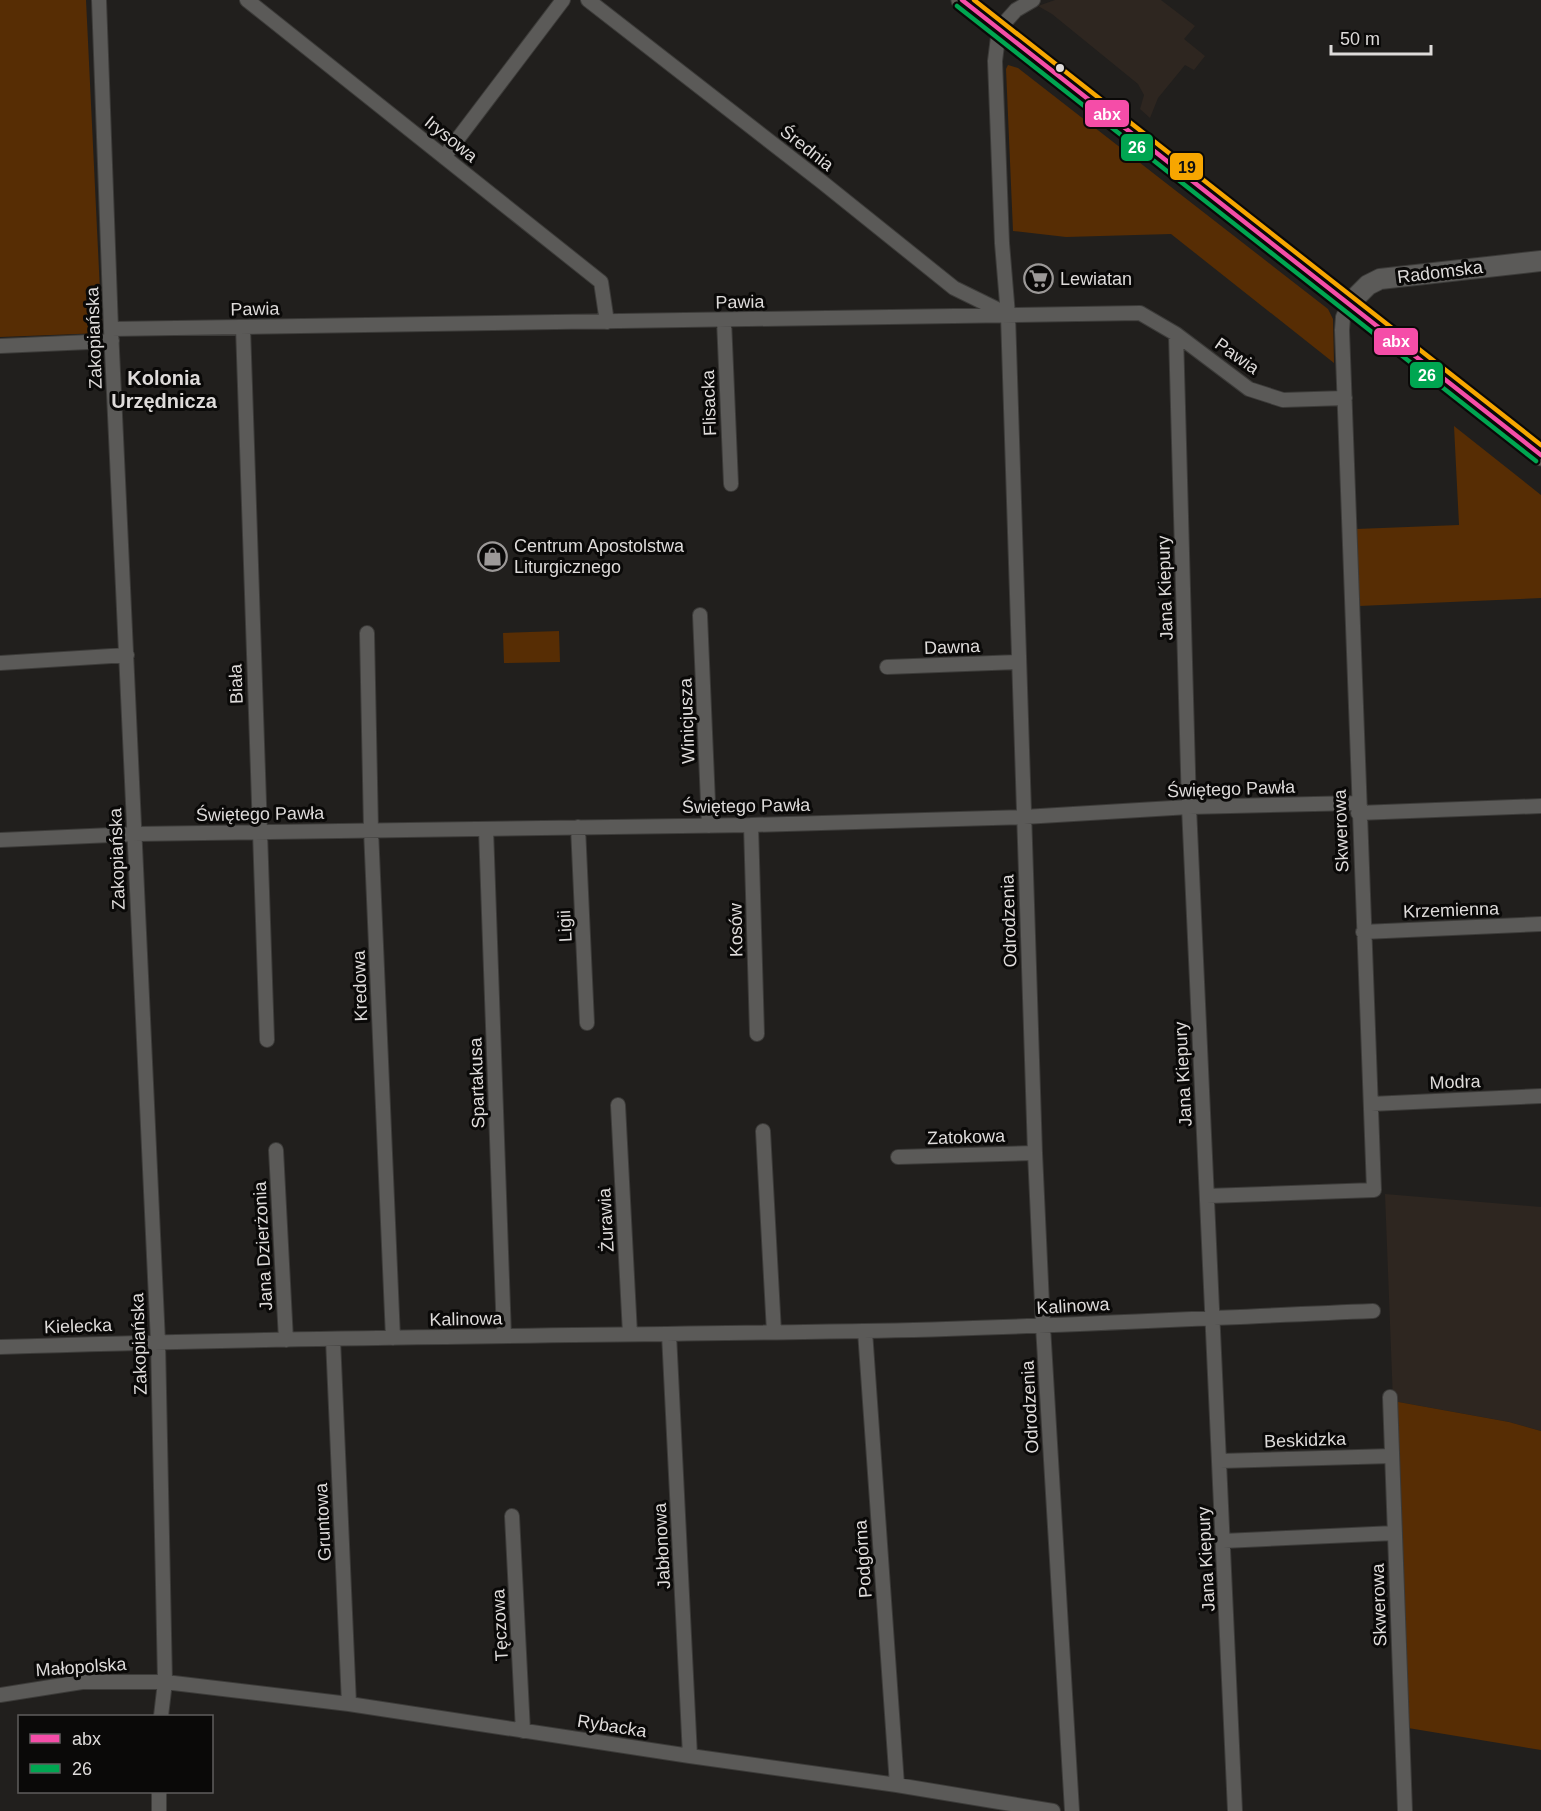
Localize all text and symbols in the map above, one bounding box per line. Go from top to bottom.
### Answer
scale bar [1331,18,1432,56]
text: 50 m [1340,29,1380,49]
unlabelled marker [1054,62,1066,74]
line badge: abx [1084,99,1130,128]
text: abx [1093,106,1121,123]
street label: Irysowa [421,112,482,167]
street label: Średnia [776,120,839,176]
line badge: 26 [1120,133,1154,162]
text: 26 [1128,139,1146,156]
line badge: 19 [1169,152,1204,181]
text: 19 [1178,159,1196,176]
street label: Radomska [1396,257,1485,287]
supermarket icon: Lewiatan [1023,263,1055,295]
place label: Lewiatan [1060,269,1132,289]
street label: Zakopiańska [82,286,106,389]
street label: Pawia [715,292,766,312]
street label: Pawia [230,299,281,319]
line badge: abx [1373,327,1419,356]
text: abx [1382,333,1410,350]
street label: Pawia [1211,334,1264,379]
line badge: 26 [1409,361,1444,389]
district label: Kolonia Urzędnicza [111,367,218,412]
text: 26 [1418,367,1436,384]
street label: Flisacka [698,369,720,436]
street label: Jana Kiepury [1153,535,1177,641]
place label: Centrum Apostolstwa Liturgicznego [514,536,685,577]
shop icon: Centrum Apostolstwa Liturgicznego [477,540,509,572]
street label: Dawna [924,636,981,658]
street label: Biała [225,663,247,704]
street label: Winicjusza [675,677,698,764]
street label: Świętego Pawła [1167,776,1296,801]
street label: Skwerowa [1330,788,1352,873]
street label: Świętego Pawła [682,794,811,817]
street label: Świętego Pawła [196,802,325,825]
street label: Zakopiańska [105,807,129,910]
street label: Odrodzenia [997,873,1021,968]
street label: Krzemienna [1403,898,1500,922]
street label: Kosów [726,902,746,957]
street label: Ligii [554,909,576,943]
street label: Kredowa [349,949,371,1022]
street label: Jana Kiepury [1170,1021,1196,1127]
street label: Spartakusa [465,1036,489,1129]
street label: Modra [1429,1071,1482,1093]
street label: Zatokowa [927,1126,1006,1148]
street label: Jana Dzierżonia [250,1180,276,1311]
street label: Żurawia [594,1187,618,1252]
street label: Zakopiańska [127,1292,151,1395]
street label: Kalinowa [1036,1294,1111,1318]
street label: Kalinowa [429,1308,504,1330]
street label: Kielecka [44,1315,113,1337]
street label: Odrodzenia [1018,1359,1042,1454]
street label: Beskidzka [1264,1429,1347,1451]
street label: Gruntowa [311,1482,335,1561]
street label: Jabłonowa [650,1502,674,1589]
street label: Jana Kiepury [1193,1506,1219,1612]
street label: Podgórna [850,1518,876,1599]
street label: Skwerowa [1368,1562,1390,1647]
street label: Tęczowa [488,1588,512,1661]
street label: Małopolska [35,1654,128,1680]
street label: Rybacka [576,1711,649,1742]
legend [18,1715,213,1793]
text: abx [72,1729,101,1749]
text: 26 [72,1759,92,1779]

